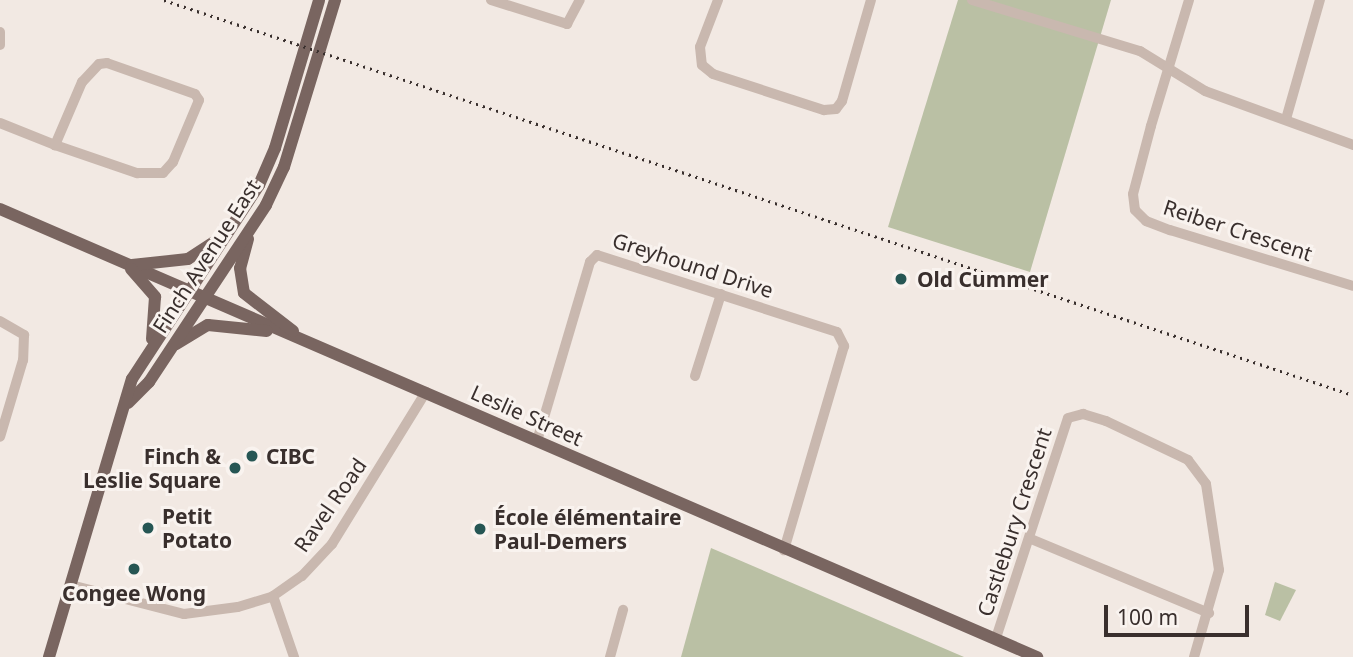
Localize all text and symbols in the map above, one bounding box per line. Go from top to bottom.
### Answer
street label: Finch Avenue East [147,174,265,338]
street label: Reiber Crescent [1160,194,1316,266]
street label: Greyhound Drive [609,227,777,303]
place label: Old Cummer [917,266,1049,292]
marker: Old Cummer [891,269,911,289]
street label: Leslie Street [467,379,587,451]
street label: Castlebury Crescent [972,425,1056,619]
place label: Finch & Leslie Square [83,443,221,493]
place label: CIBC [266,443,315,469]
marker: CIBC [244,448,260,464]
street label: Ravel Road [289,453,371,557]
marker: Finch & Leslie Square [227,460,243,476]
place label: Petit Potato [162,503,232,553]
place label: École élémentaire Paul-Demers [494,504,681,554]
marker: Petit Potato [140,520,156,536]
marker: École élémentaire Paul-Demers [472,521,488,537]
marker: Congee Wong [126,561,142,577]
place label: Congee Wong [62,580,206,606]
scale bar [1108,590,1253,634]
text: 100 m [1117,603,1178,631]

